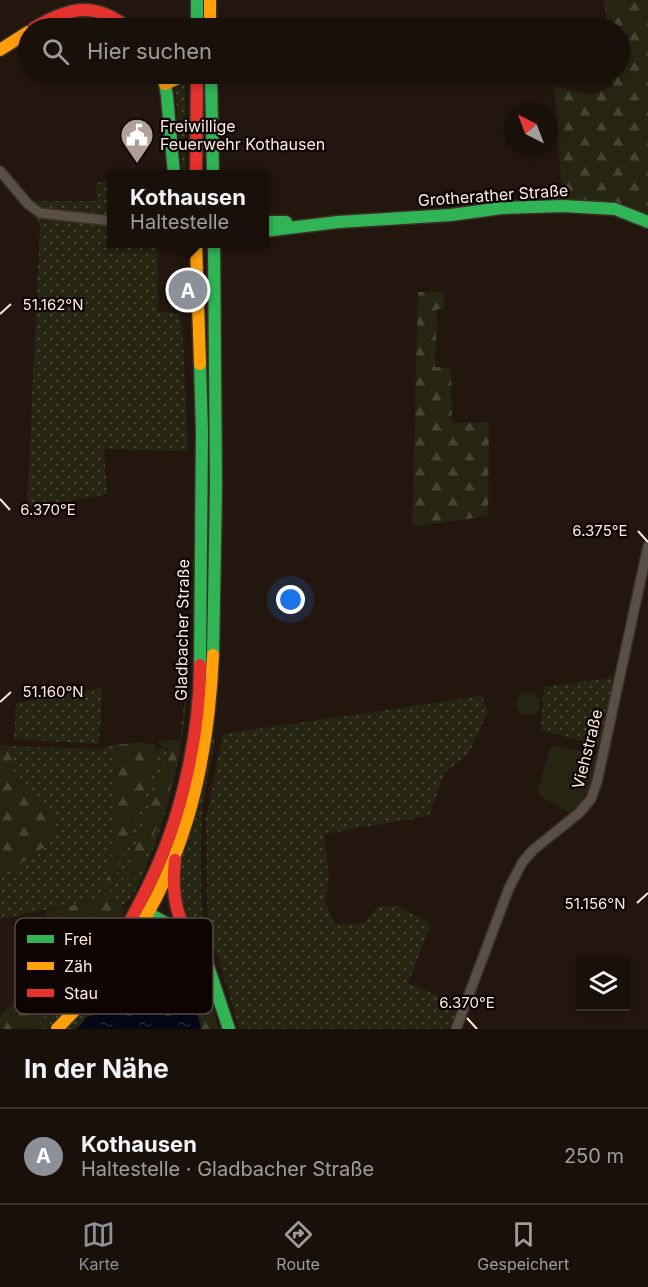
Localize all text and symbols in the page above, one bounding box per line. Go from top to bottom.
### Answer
search box [18,18,630,84]
icon: search [39,35,72,68]
text: Hier suchen [87,38,212,64]
north arrow [504,102,558,156]
place label: Freiwillige Feuerwehr Kothausen [160,116,325,154]
public building icon: Freiwillige Feuerwehr Kothausen [119,117,155,164]
popup [107,170,269,248]
street label: Grotherather Straße [417,180,569,210]
text: Kothausen [130,184,246,210]
text: Haltestelle [130,210,229,234]
pin: A [168,268,207,312]
text: 51.162°N [23,295,83,314]
text: 6.370°E [20,500,76,519]
text: 6.375°E [572,521,628,540]
street label: Gladbacher Straße [171,559,193,701]
your location [276,585,305,614]
text: 51.160°N [22,682,84,701]
street label: Viehstraße [567,707,607,791]
text: 51.156°N [565,894,625,913]
legend [15,918,213,1014]
text: Frei [64,929,92,949]
text: Zäh [64,956,93,976]
map controls [576,957,630,1011]
button: layers [576,957,630,1011]
text: Stau [64,983,98,1003]
text: 6.370°E [439,993,495,1012]
text: In der Nähe [24,1053,169,1084]
text: Kothausen [81,1131,197,1157]
text: A [36,1144,51,1168]
text: 250 m [564,1144,624,1168]
text: Haltestelle · Gladbacher Straße [81,1157,374,1181]
tab: Karte [79,1218,119,1274]
tab: Route [276,1218,320,1274]
tab: Gespeichert [477,1218,569,1274]

